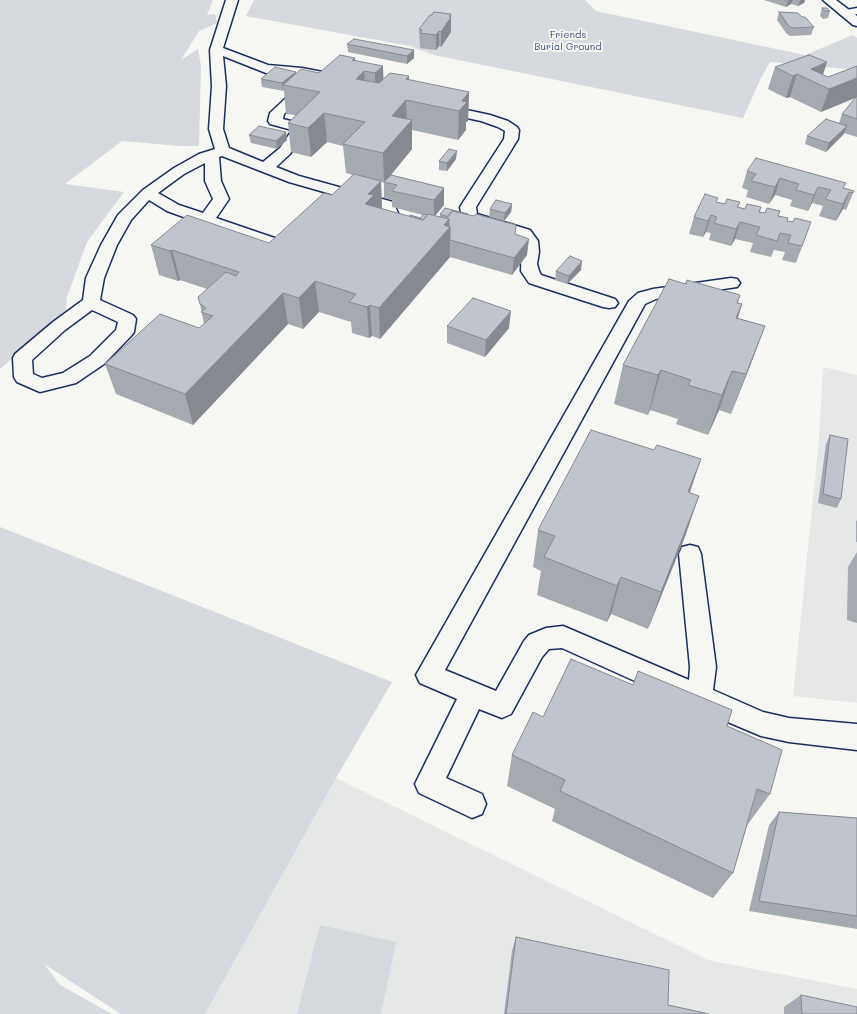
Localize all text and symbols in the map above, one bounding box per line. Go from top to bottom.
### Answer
park label: Friends Burial Ground [534,29,602,52]

